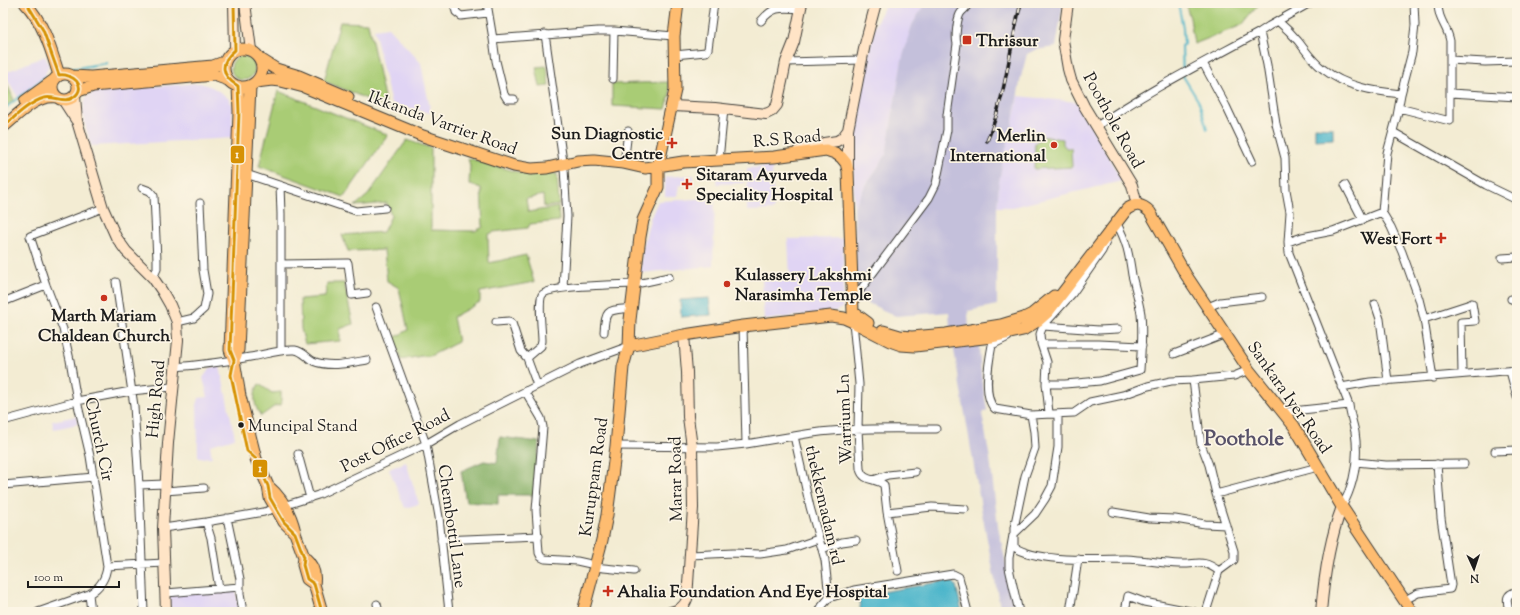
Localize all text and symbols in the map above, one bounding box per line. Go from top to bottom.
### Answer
place label: Thrissur [976,30,1039,54]
marker: Thrissur [961,34,973,46]
street label: Poothole Road [1076,69,1149,174]
street label: Ikkanda Varrier Road [364,86,521,162]
place label: Sun Diagnostic Centre [551,123,663,167]
street label: R.S Road [752,125,823,155]
place label: Merlin International [950,125,1047,169]
marker: Sun Diagnostic Centre [666,137,678,149]
marker: Merlin International [1049,140,1059,150]
line badge: 1 [230,145,245,164]
text: 1 [234,147,239,163]
place label: Sitaram Ayurveda Speciality Hospital [696,164,833,208]
marker: Sitaram Ayurveda Speciality Hospital [681,178,693,190]
place label: West Fort [1360,228,1432,252]
marker: West Fort [1435,232,1447,244]
place label: Kulassery Lakshmi Narasimha Temple [735,264,872,308]
marker: Kulassery Lakshmi Narasimha Temple [722,279,732,289]
marker: Marth Mariam Chaldean Church [99,293,109,303]
place label: Marth Mariam Chaldean Church [38,305,170,349]
street label: Sankara Iyer Road [1241,337,1336,460]
street label: High Road [142,359,172,439]
street label: Warrium Ln [832,373,860,465]
street label: Church Cir [77,395,119,484]
street label: Post Office Road [337,404,455,480]
place label: Muncipal Stand [248,416,358,439]
street label: Kuruppam Road [575,416,615,538]
marker: Muncipal Stand [236,420,246,430]
district label: Poothole [1204,425,1284,455]
street label: Marar Road [664,436,690,522]
street label: thekkemadam rd [798,443,849,568]
line badge: 1 [252,459,268,478]
text: 1 [257,461,262,477]
street label: Chembottil Lane [430,463,472,590]
north arrow [1454,549,1494,589]
scale bar [28,563,119,589]
text: 100 m [34,569,63,587]
text: N [1469,570,1480,586]
place label: Ahalia Foundation And Eye Hospital [617,581,888,605]
marker: Ahalia Foundation And Eye Hospital [602,585,614,597]

